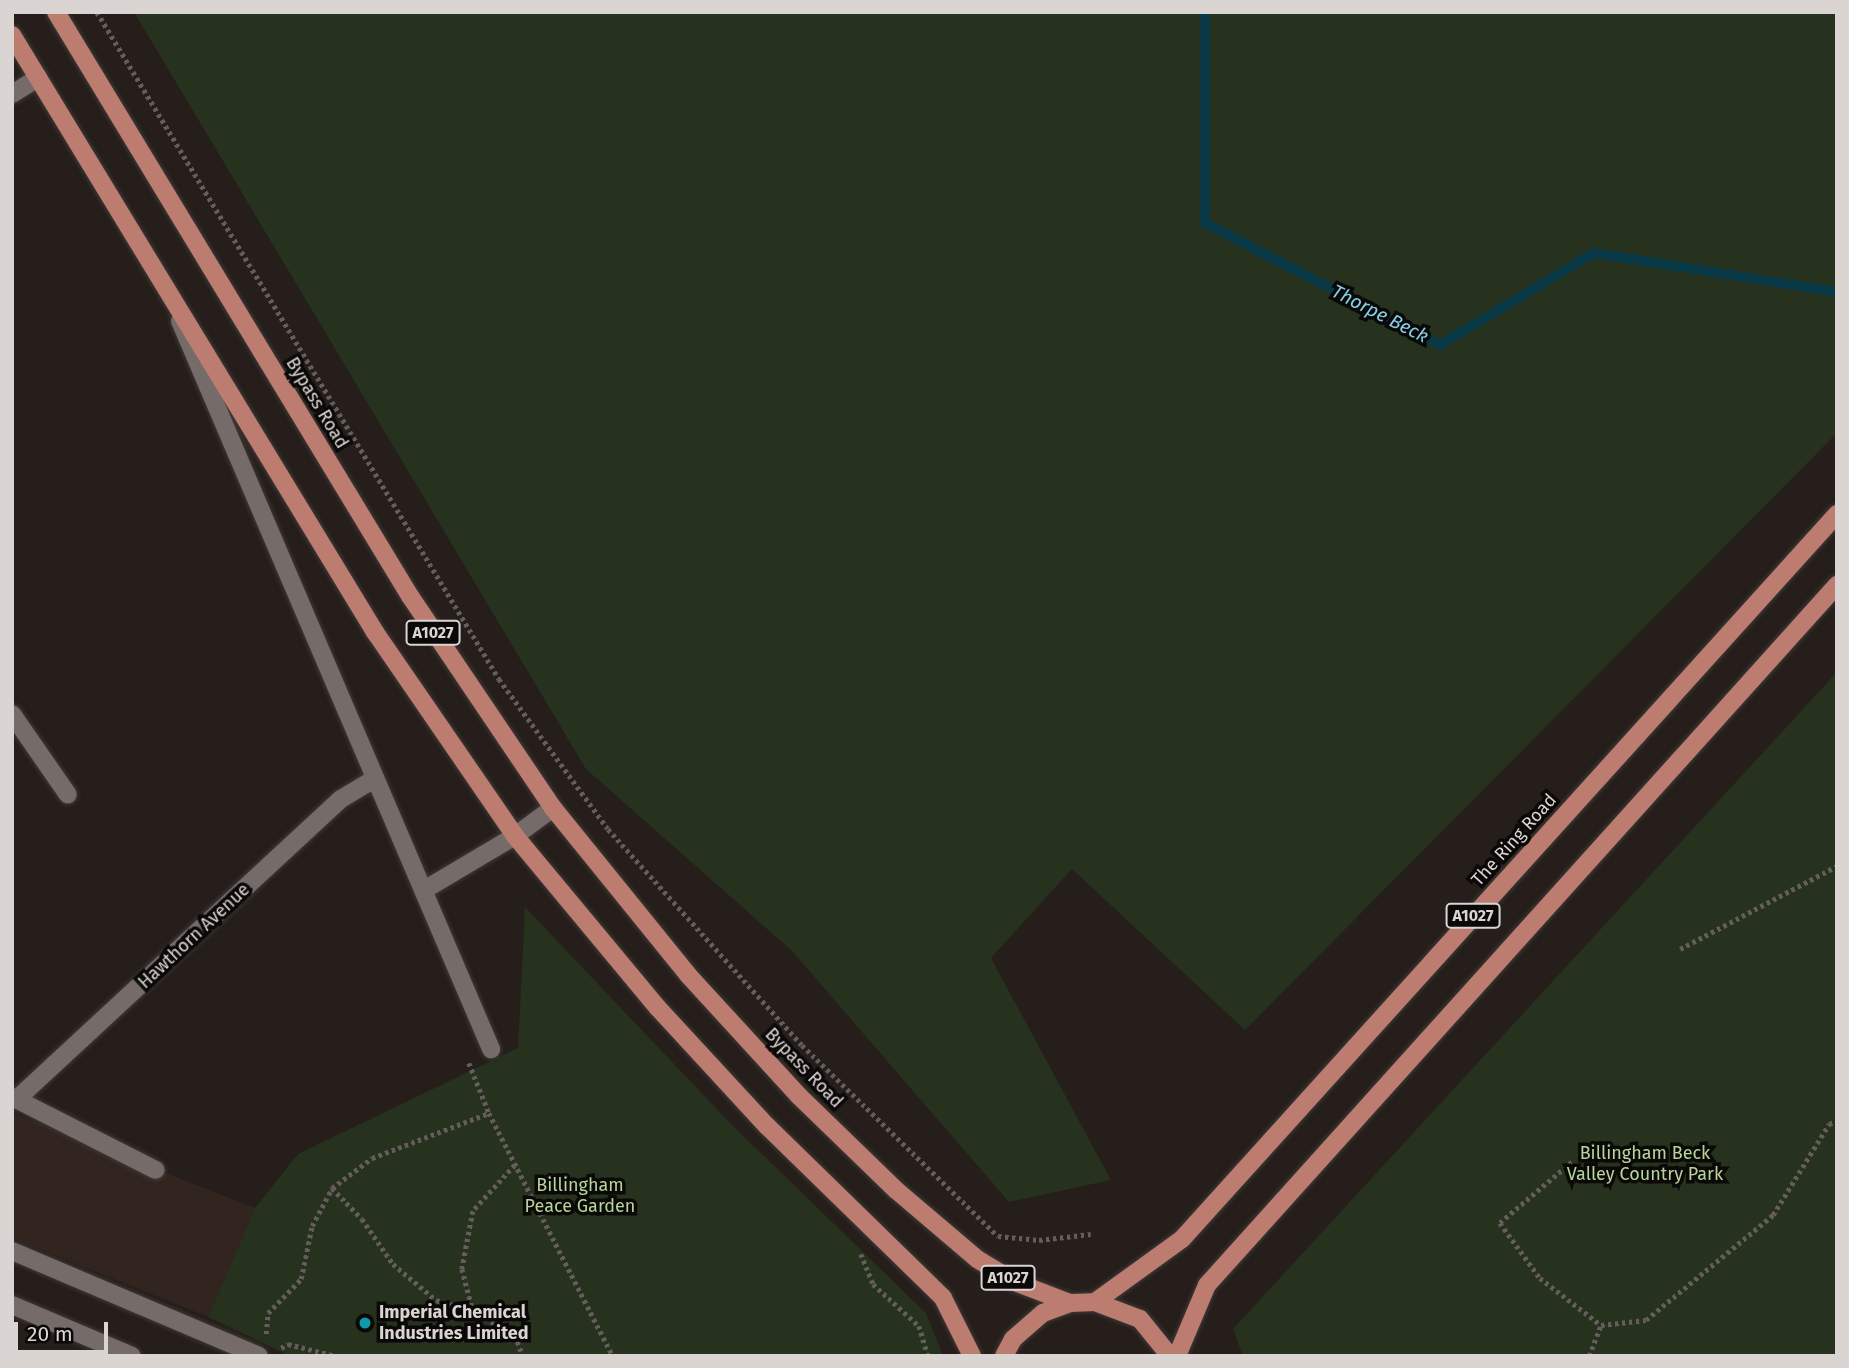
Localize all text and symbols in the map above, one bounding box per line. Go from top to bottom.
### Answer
water label: Thorpe Beck [1328,280,1432,348]
street label: Bypass Road [281,353,353,453]
road number: A1027 [405,620,461,646]
street label: The Ring Road [1467,789,1561,891]
street label: Hawthorn Avenue [134,879,254,993]
road number: A1027 [1445,904,1501,928]
street label: Bypass Road [761,1024,847,1112]
park label: Billingham Beck Valley Country Park [1567,1143,1723,1186]
park label: Billingham Peace Garden [525,1175,635,1218]
road number: A1027 [980,1266,1036,1290]
place label: Imperial Chemical Industries Limited [379,1302,529,1344]
scale bar [18,1308,112,1352]
marker: Imperial Chemical Industries Limited [357,1315,373,1331]
text: 20 m [27,1321,73,1347]

